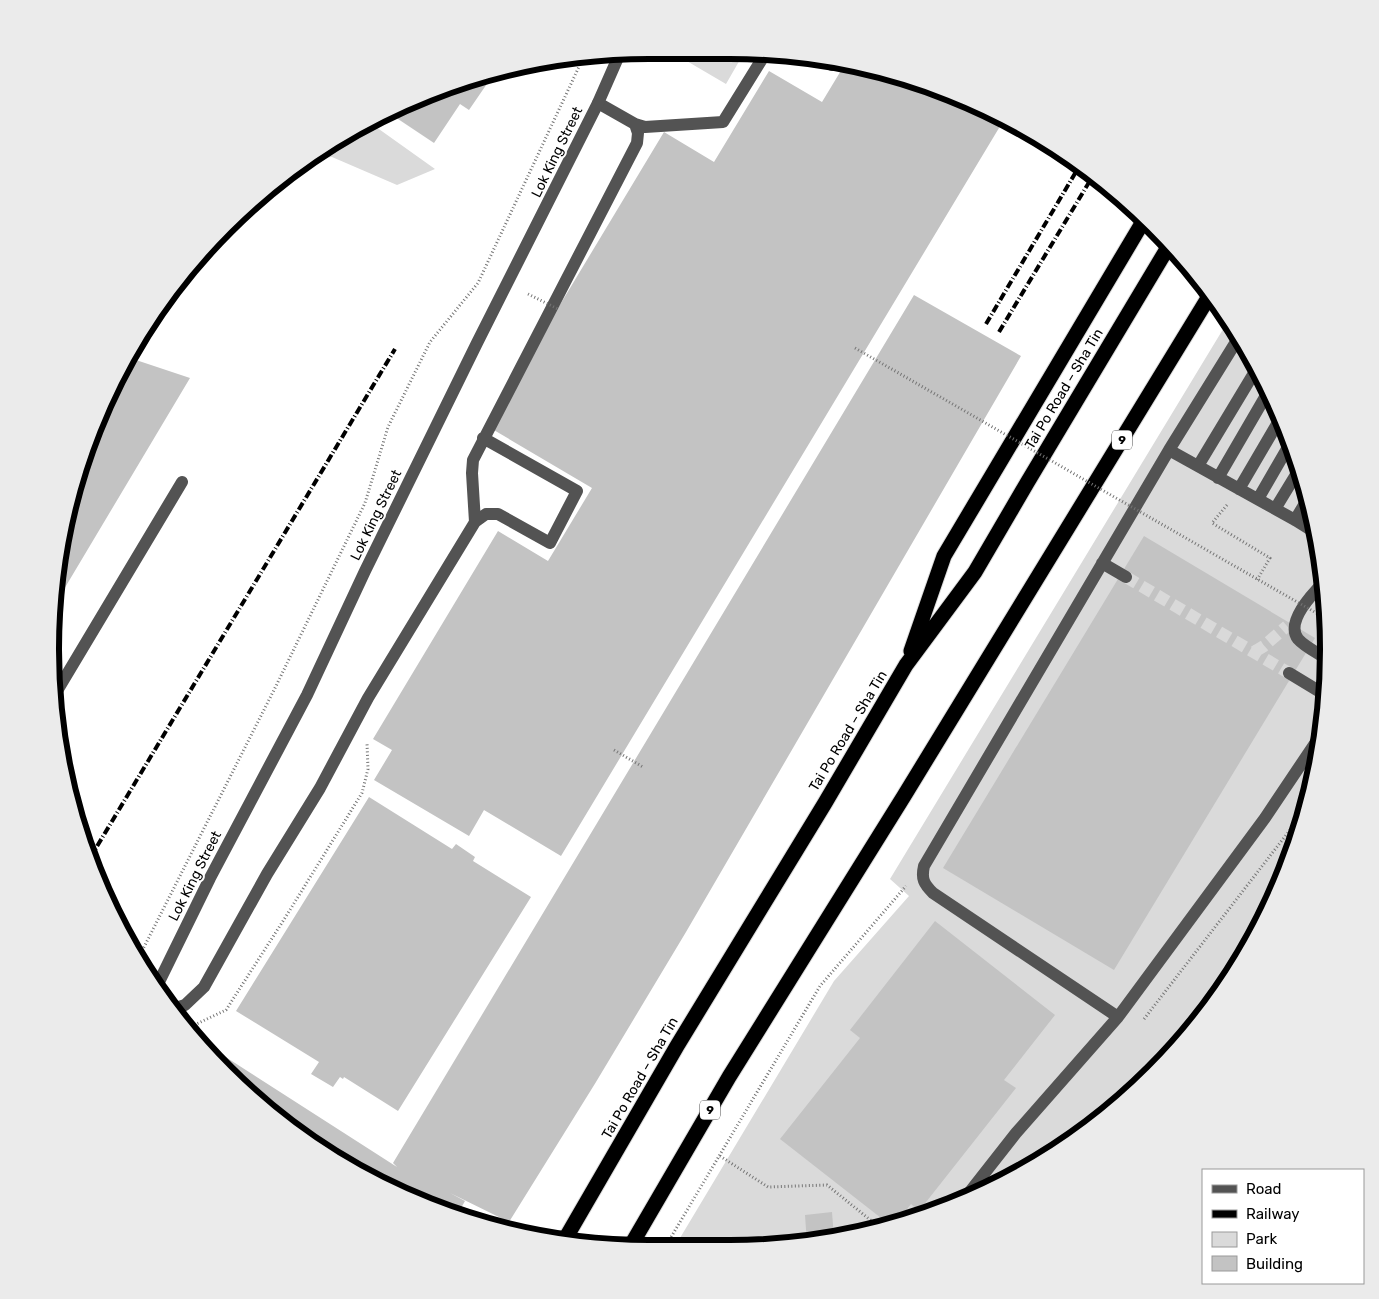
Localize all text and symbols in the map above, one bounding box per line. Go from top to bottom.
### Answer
street label: Lok King Street [528,103,587,200]
street label: Tai Po Road – Sha Tin [1021,326,1107,452]
road number: 9 [1112,430,1132,450]
street label: Lok King Street [347,466,406,563]
street label: Tai Po Road – Sha Tin [805,668,891,794]
street label: Lok King Street [165,828,225,924]
street label: Tai Po Road – Sha Tin [598,1014,682,1142]
road number: 9 [700,1100,720,1120]
legend [1202,1169,1364,1284]
text: Road [1246,1180,1282,1198]
text: Railway [1246,1205,1300,1223]
text: Park [1246,1230,1277,1248]
text: Building [1246,1255,1303,1273]

